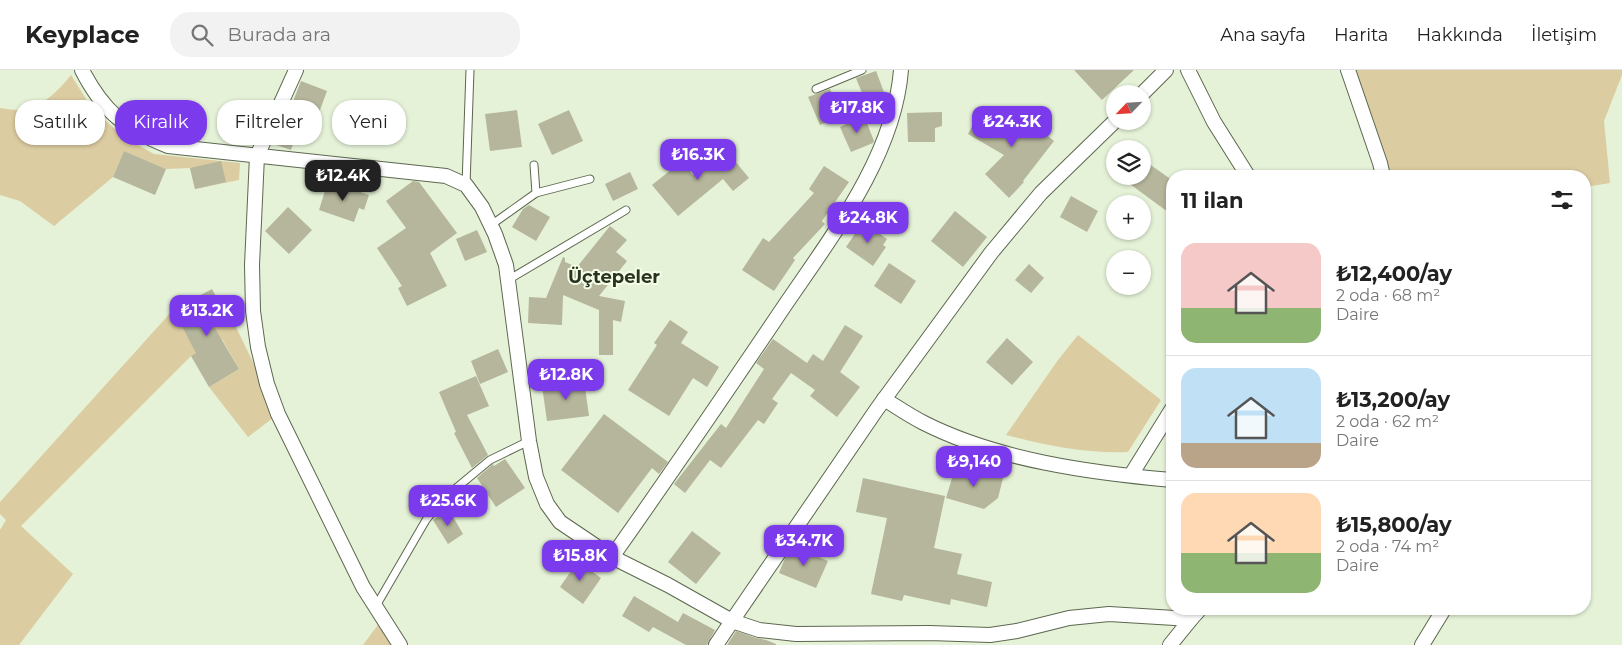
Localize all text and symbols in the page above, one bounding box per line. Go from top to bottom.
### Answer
search box [170,12,520,57]
text: Keyplace [25,20,140,49]
icon: search [188,21,216,49]
text: Burada ara [228,23,331,46]
text: Ana sayfa [1220,24,1306,46]
text: Harita [1334,24,1388,46]
text: Hakkında [1416,24,1503,46]
text: İletişim [1531,24,1597,46]
north arrow [1106,85,1151,130]
map controls [1106,85,1151,295]
pin: ₺17.8K [816,92,898,134]
text: ₺17.8K [830,98,884,117]
chip: Satılık [15,100,105,145]
chip: Kiralık [115,100,207,145]
chip: Filtreler [217,100,322,145]
chip: Yeni [332,100,406,145]
pin: ₺24.3K [971,106,1053,148]
text: ₺24.3K [983,112,1041,131]
pin: ₺16.3K [657,138,739,181]
button: layers [1106,140,1151,185]
text: ₺16.3K [671,145,725,164]
pin: ₺12.4K [302,160,384,202]
text: ₺12.4K [316,166,370,185]
icon: filters [1548,186,1576,214]
text: 11 ilan [1181,188,1244,213]
button: + [1106,195,1151,240]
pin: ₺24.8K [827,202,909,244]
text: ₺24.8K [838,208,898,227]
button: − [1106,250,1151,295]
text: ₺12,400/ay [1336,261,1452,286]
icon: home [1221,263,1281,323]
district label: Üçtepeler [568,266,660,288]
text: 2 oda · 68 m² [1336,286,1440,305]
pin: ₺13.2K [166,294,248,337]
text: ₺13.2K [181,301,233,320]
text: Daire [1336,305,1379,324]
pin: ₺12.8K [525,358,607,401]
text: ₺12.8K [539,365,593,384]
text: ₺13,200/ay [1336,387,1450,412]
icon: home [1221,388,1281,448]
text: 2 oda · 62 m² [1336,412,1439,431]
text: Daire [1336,431,1379,450]
pin: ₺9,140 [933,446,1015,488]
text: ₺9,140 [947,452,1001,471]
pin: ₺25.6K [407,484,489,527]
text: ₺25.6K [420,491,476,510]
text: ₺15,800/ay [1336,512,1452,537]
icon: home [1221,513,1281,573]
pin: ₺34.7K [763,524,845,567]
text: ₺34.7K [775,531,833,550]
text: 2 oda · 74 m² [1336,537,1439,556]
pin: ₺15.8K [539,540,621,582]
text: ₺15.8K [553,546,607,565]
text: Daire [1336,556,1379,575]

